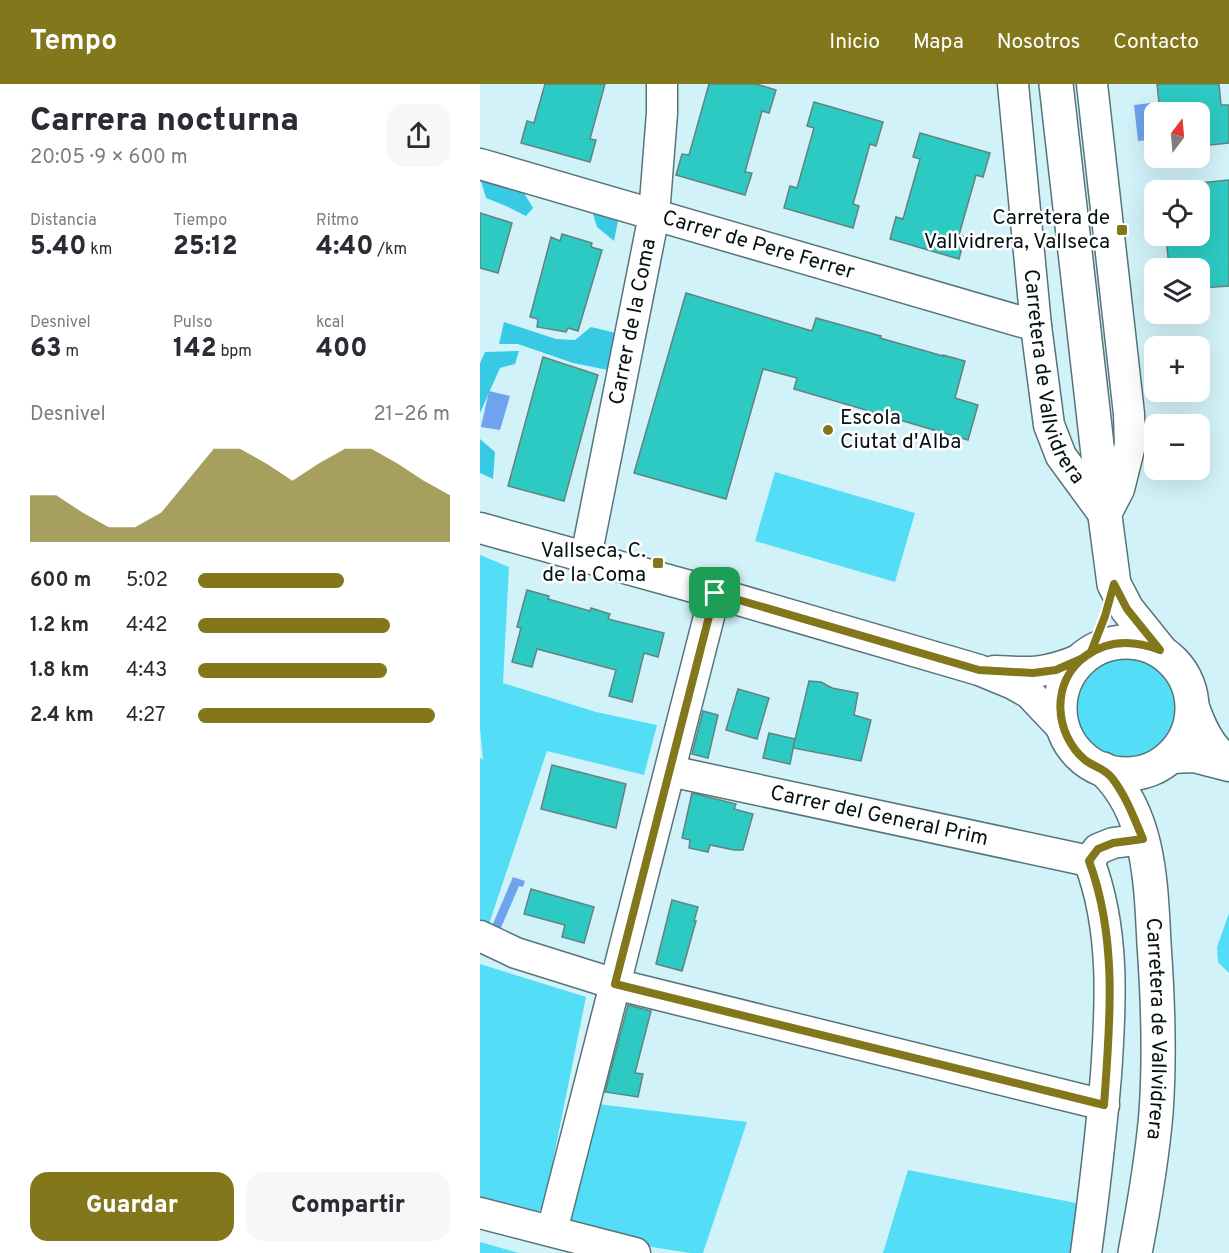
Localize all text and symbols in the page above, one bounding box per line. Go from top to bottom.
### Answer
text: Tempo [30,24,117,60]
text: Inicio [829,29,880,56]
text: Mapa [913,29,964,56]
text: Nosotros [997,29,1080,56]
text: Contacto [1113,29,1199,56]
text: Carrera nocturna [30,101,299,143]
north arrow [1144,102,1210,168]
map controls [1144,102,1210,480]
button: share [387,104,450,167]
text: 20:05 · 9 × 600 m [30,145,188,171]
button: locate [1144,180,1210,246]
street label: Carrer de Pere Ferrer [659,204,858,286]
place label: Carretera de Vallvidrera, Vallseca [924,205,1110,256]
text: Distancia [30,211,97,231]
text: Tiempo [173,211,227,231]
text: Ritmo [316,211,359,231]
marker: Carretera de Vallvidrera, Vallseca [1115,223,1129,237]
text: 5.40 [30,231,86,264]
text: 25:12 [173,231,238,264]
text: 4:40 [316,231,374,264]
street label: Carrer de la Coma [603,236,663,407]
text: km [86,240,112,260]
text: /km [374,240,407,260]
button: layers [1144,258,1210,324]
street label: Carretera de Vallvidrera [1017,268,1091,490]
text: Desnivel [30,313,91,333]
text: Pulso [173,313,212,333]
text: kcal [316,313,344,333]
text: 63 [30,333,62,366]
text: 142 [173,333,217,366]
text: 400 [316,333,368,366]
button: + [1144,336,1210,402]
text: m [62,342,79,362]
text: bpm [217,342,252,362]
text: Desnivel [30,402,106,428]
text: 21–26 m [373,402,450,428]
place label: Escola Ciutat d'Alba [840,405,961,456]
button: − [1144,414,1210,480]
marker: Escola Ciutat d'Alba [821,423,835,437]
place label: Vallseca, C. de la Coma [540,538,646,589]
marker: Vallseca, C. de la Coma [651,556,665,570]
pin [689,567,740,618]
text: 600 m [30,568,91,594]
text: 5:02 [126,568,168,594]
icon: arrive [698,576,731,609]
text: 1.2 km [30,613,89,639]
text: 4:42 [126,613,168,639]
text: 1.8 km [30,658,89,684]
text: 4:43 [126,658,167,684]
text: 2.4 km [30,703,94,729]
text: 4:27 [126,703,165,729]
street label: Carrer del General Prim [768,779,991,852]
street label: Carretera de Vallvidrera [1139,917,1172,1141]
button: Guardar [30,1172,234,1241]
button: Compartir [246,1172,450,1241]

